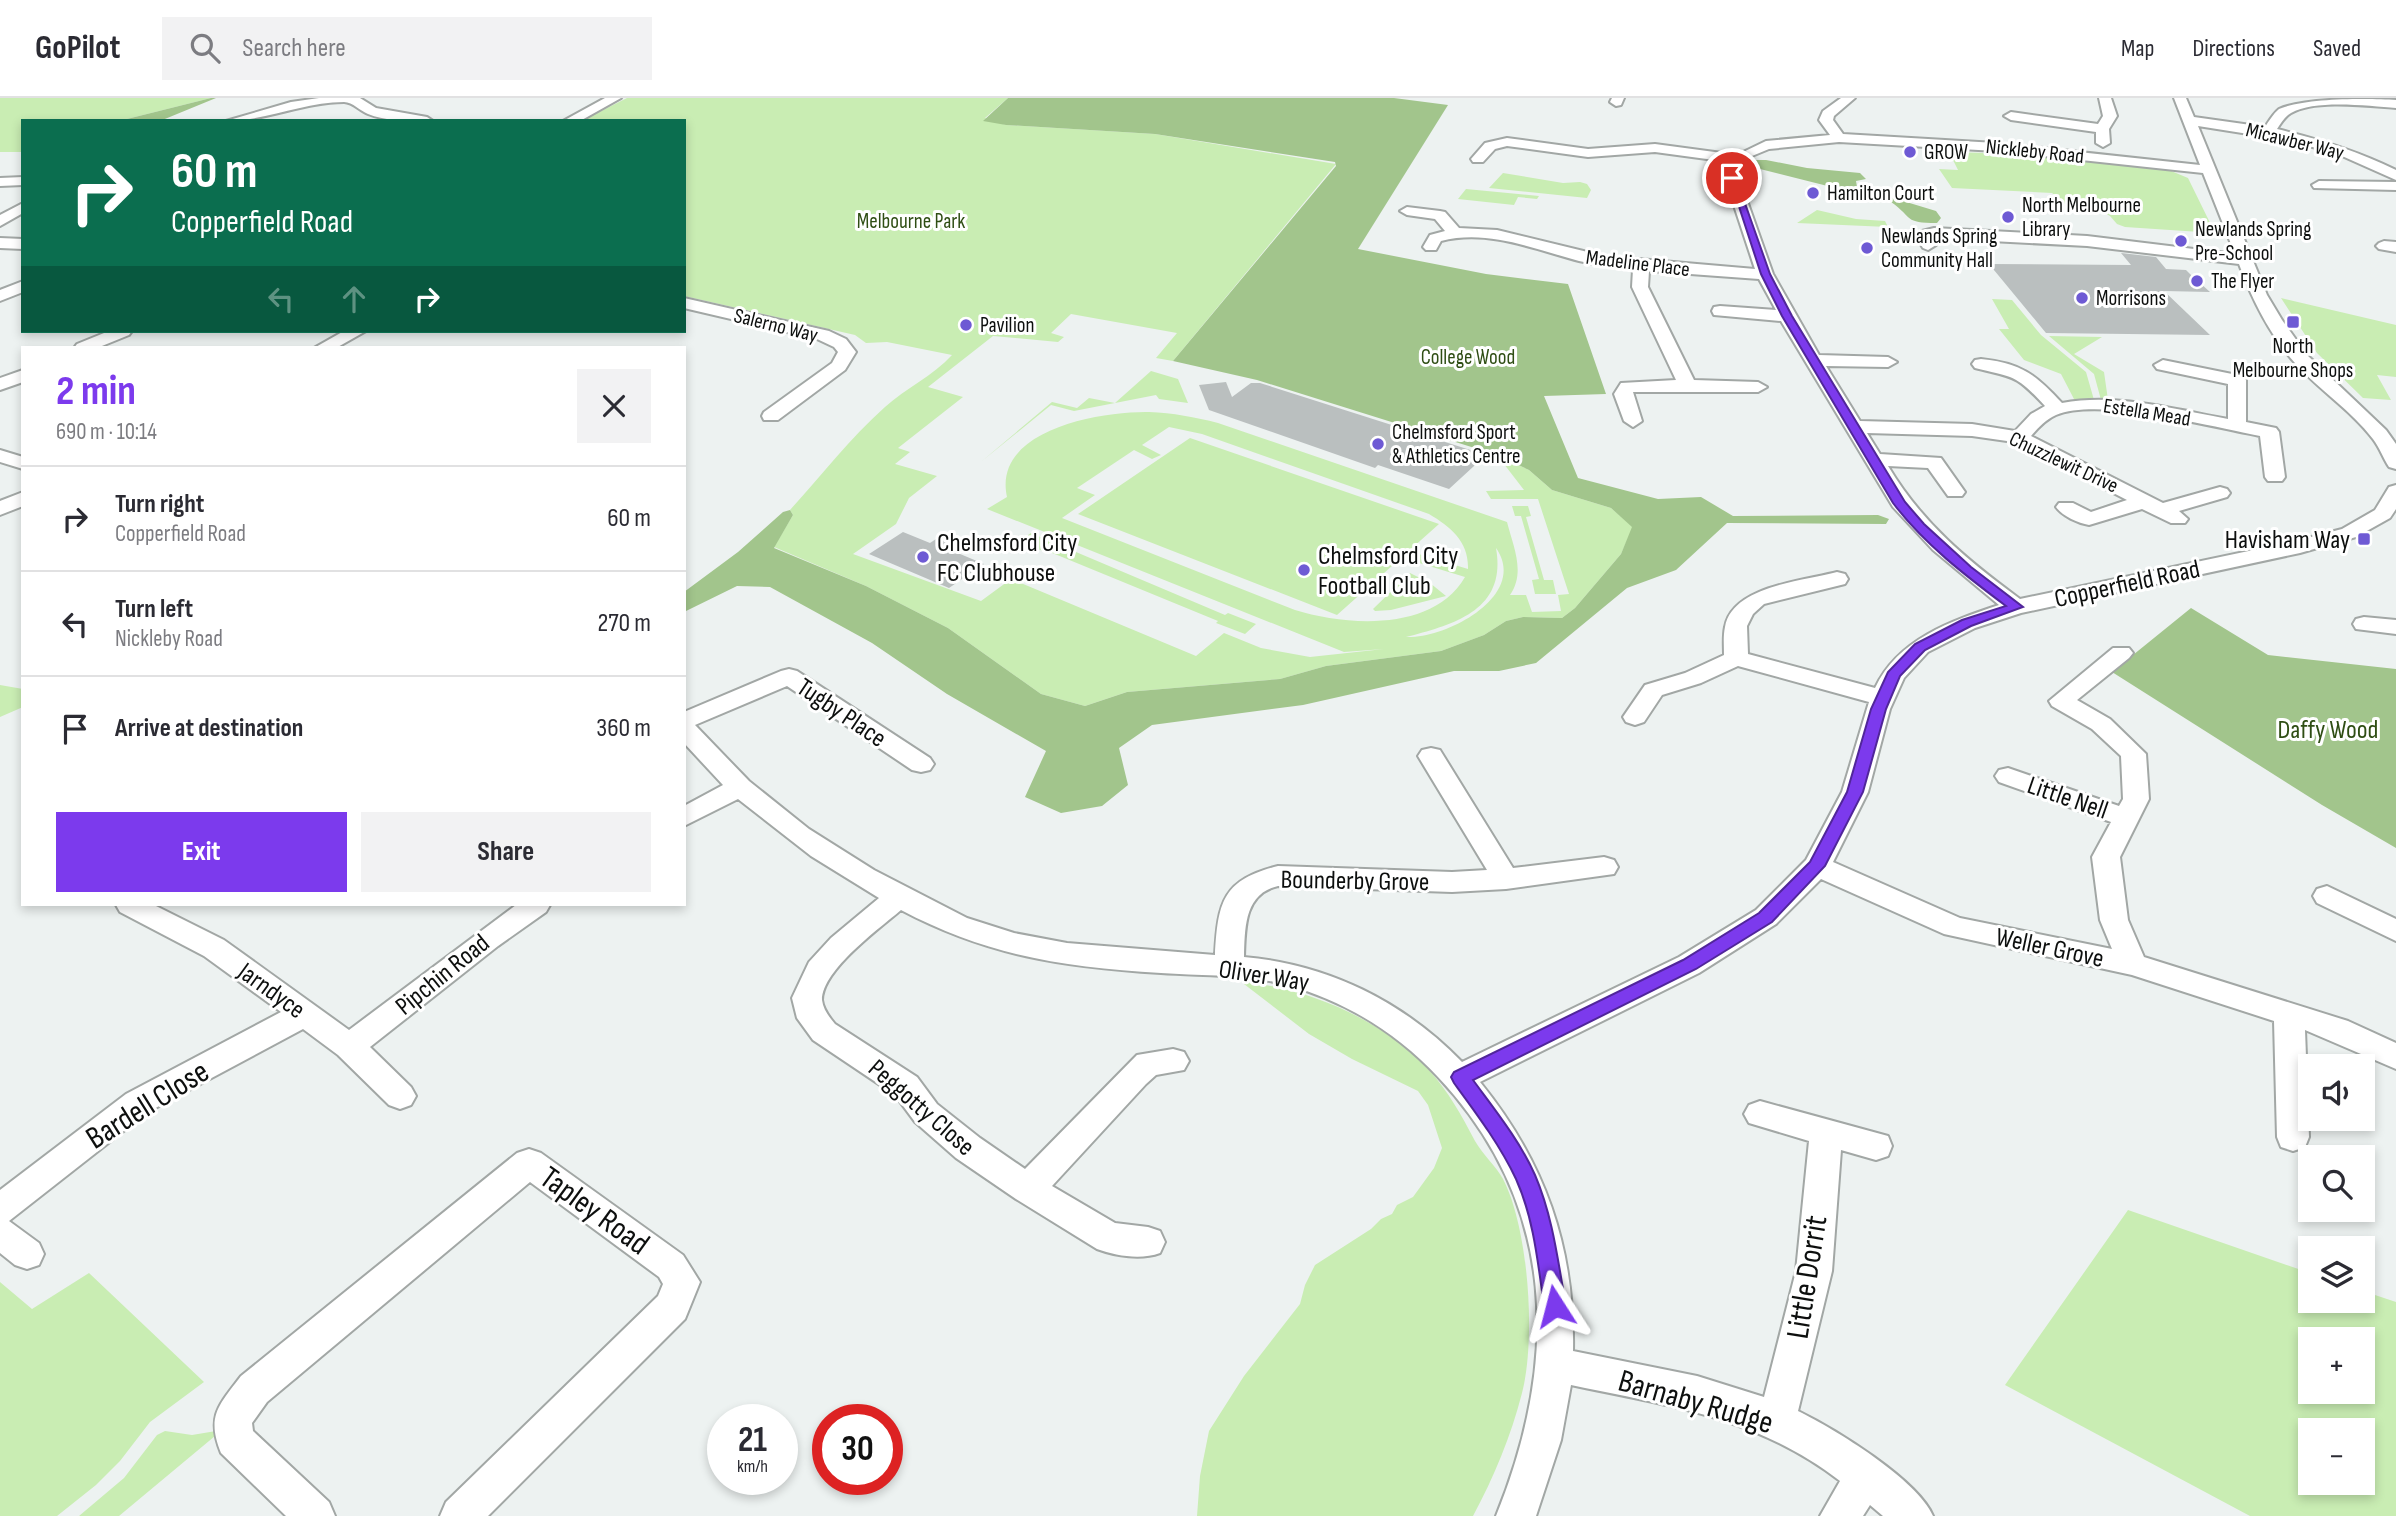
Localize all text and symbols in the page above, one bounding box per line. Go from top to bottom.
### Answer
search box [162,17,652,80]
text: GoPilot [35,28,120,68]
icon: search [186,29,224,67]
text: Search here [242,33,346,64]
text: Map [2121,34,2154,63]
text: Directions [2192,34,2275,63]
text: Saved [2313,34,2361,63]
street label: Micawber Way [2243,117,2346,166]
street label: Nickleby Road [1985,134,2085,169]
place label: GROW [1924,140,1968,165]
text: 60 m [171,143,258,202]
marker: GROW [1902,144,1918,160]
icon: right [56,147,147,238]
pin [1702,148,1762,208]
icon: arrive [1713,159,1751,197]
place label: Hamilton Court [1827,181,1935,206]
marker: Hamilton Court [1805,185,1821,201]
place label: North Melbourne Library [2022,193,2141,242]
text: Copperfield Road [171,203,353,242]
park label: Melbourne Park [857,209,965,234]
marker: North Melbourne Library [2000,209,2016,225]
place label: Newlands Spring Pre-School [2195,217,2311,266]
place label: Newlands Spring Community Hall [1881,224,1997,273]
marker: Newlands Spring Pre-School [2173,233,2189,249]
marker: Newlands Spring Community Hall [1859,240,1875,256]
street label: Madeline Place [1585,245,1691,282]
place label: The Flyer [2211,269,2274,294]
marker: The Flyer [2189,273,2205,289]
icon: left [262,280,300,318]
icon: ahead [335,280,373,318]
icon: right [408,280,446,318]
place label: Morrisons [2096,286,2166,311]
marker: Morrisons [2074,290,2090,306]
street label: Salerno Way [731,303,820,348]
place label: Pavilion [980,313,1035,338]
marker: North Melbourne Shops [2285,314,2301,330]
marker: Pavilion [958,317,974,333]
place label: North Melbourne Shops [2233,334,2353,383]
park label: College Wood [1421,345,1515,370]
text: 2 min [56,366,136,417]
button: close [577,369,651,443]
street label: Estella Mead [2102,393,2192,432]
text: 690 m · 10:14 [56,418,157,446]
place label: Chelmsford Sport & Athletics Centre [1392,420,1520,469]
street label: Chuzzlewit Drive [2005,426,2122,499]
marker: Chelmsford Sport & Athletics Centre [1370,436,1386,452]
text: Turn right [115,489,204,520]
icon: right [56,500,94,538]
text: 60 m [607,503,651,534]
text: Copperfield Road [115,520,246,548]
place label: Havisham Way [2225,525,2350,556]
place label: Chelmsford City FC Clubhouse [937,528,1077,589]
marker: Havisham Way [2356,531,2372,547]
place label: Chelmsford City Football Club [1318,541,1458,602]
marker: Chelmsford City FC Clubhouse [915,549,931,565]
street label: Copperfield Road [2052,554,2203,615]
marker: Chelmsford City Football Club [1296,562,1312,578]
text: Turn left [115,594,193,625]
icon: left [56,605,94,643]
text: 270 m [598,608,651,639]
text: Nickleby Road [115,625,223,653]
street label: Tugby Place [791,672,892,754]
icon: arrive [56,710,94,748]
text: Arrive at destination [115,713,303,744]
text: 360 m [596,713,651,744]
park label: Daffy Wood [2278,715,2378,746]
street label: Little Nell [2023,770,2112,827]
button: Exit [56,812,347,892]
button: Share [361,812,651,892]
street label: Bounderby Grove [1280,865,1430,898]
street label: Weller Grove [1993,922,2107,975]
street label: Pipchin Road [390,928,496,1022]
street label: Oliver Way [1216,954,1311,999]
street label: Jarndyce [231,956,311,1026]
street label: Bardell Close [79,1052,216,1158]
street label: Peggotty Close [861,1053,981,1163]
map controls [2298,1054,2375,1495]
button: sound [2298,1054,2375,1131]
button: search [2298,1145,2375,1222]
street label: Tapley Road [532,1158,656,1264]
street label: Little Dorrit [1778,1213,1836,1342]
button: layers [2298,1236,2375,1313]
position arrow [1518,1269,1592,1343]
button: + [2298,1327,2375,1404]
street label: Barnaby Rudge [1614,1362,1778,1443]
speed limit sign: 30 [812,1404,903,1495]
button: − [2298,1418,2375,1495]
text: 21 [738,1419,767,1462]
text: km/h [737,1456,768,1477]

